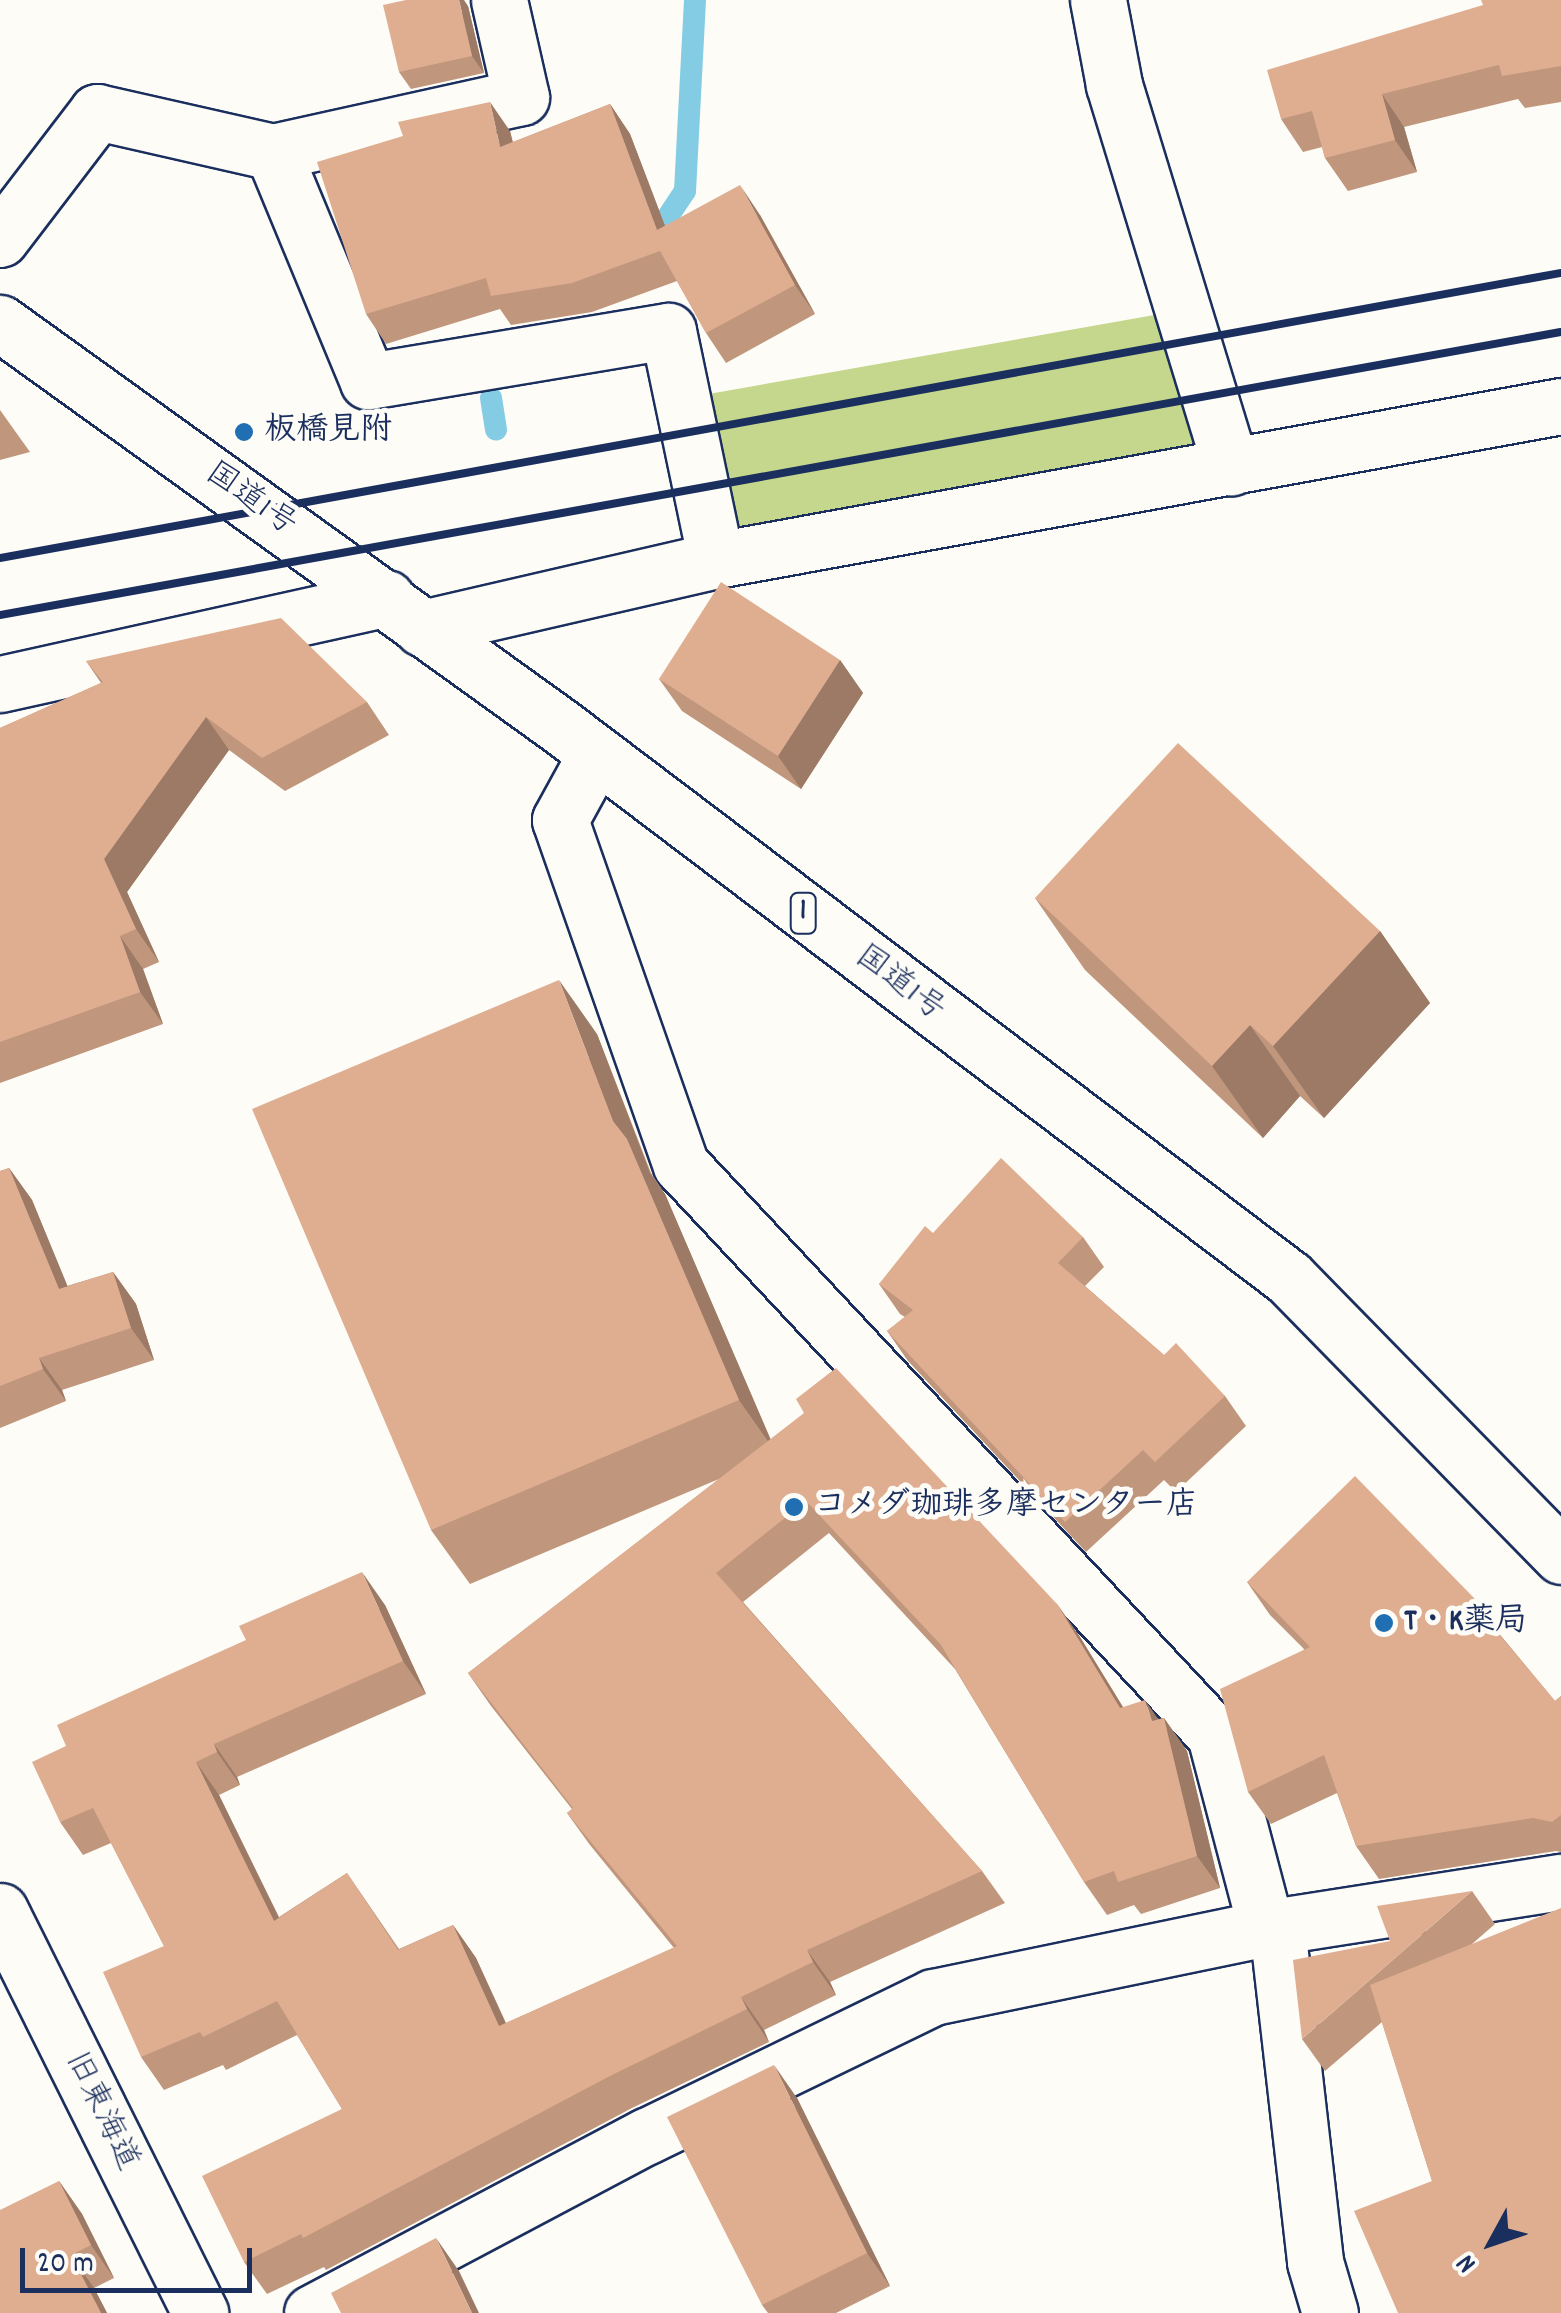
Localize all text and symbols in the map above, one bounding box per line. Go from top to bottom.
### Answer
place label: 板橋見附 [264,413,392,451]
marker: 板橋見附 [233,421,255,443]
street label: 国道1号 [197,456,303,546]
road number: 1 [788,888,818,938]
street label: 国道1号 [846,939,952,1031]
place label: コメダ珈琲多摩センター店 [814,1488,1198,1526]
marker: コメダ珈琲多摩センター店 [783,1496,805,1518]
place label: T・K薬局 [1404,1604,1528,1642]
marker: T・K薬局 [1373,1612,1395,1634]
street label: 旧東海道 [55,2046,145,2178]
north arrow [1441,2193,1541,2293]
scale bar [25,2228,258,2290]
text: 20 m [37,2244,94,2287]
text: N [1448,2244,1488,2280]

